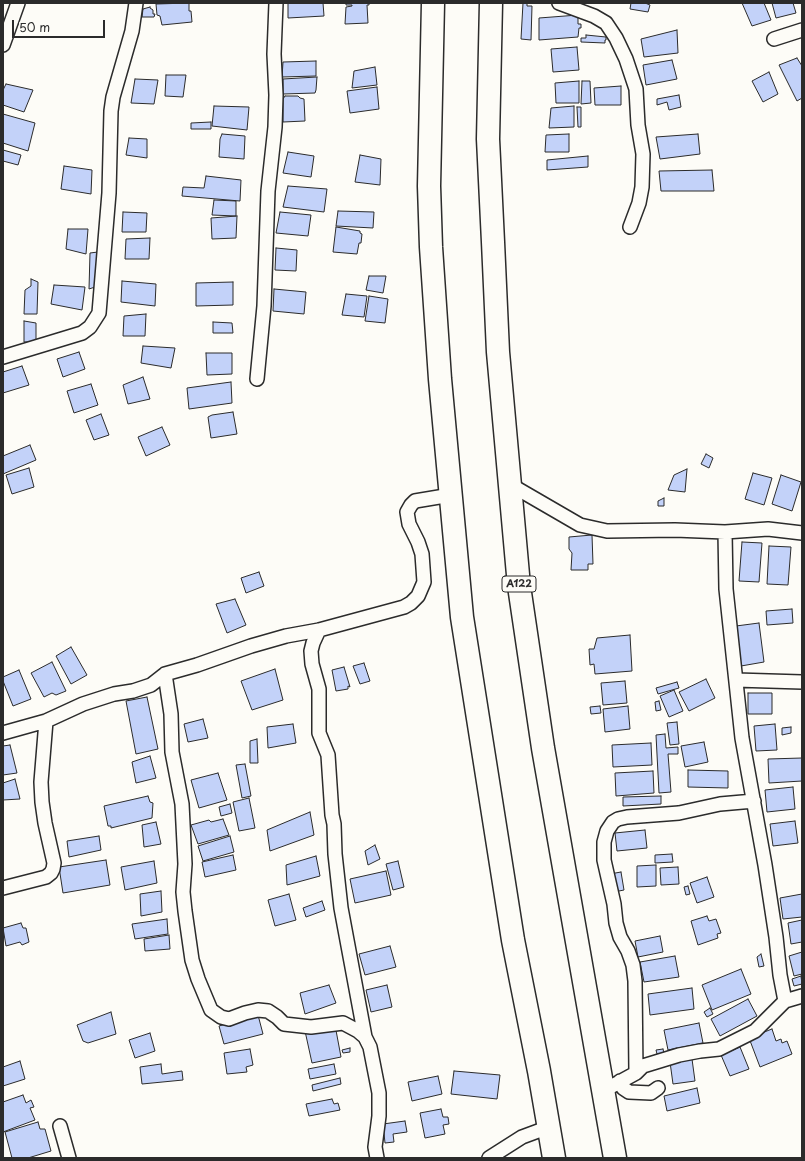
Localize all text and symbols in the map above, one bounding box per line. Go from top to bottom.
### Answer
scale bar [14,12,107,38]
text: 50 m [19,18,50,36]
road number: A122 [502,576,536,592]

